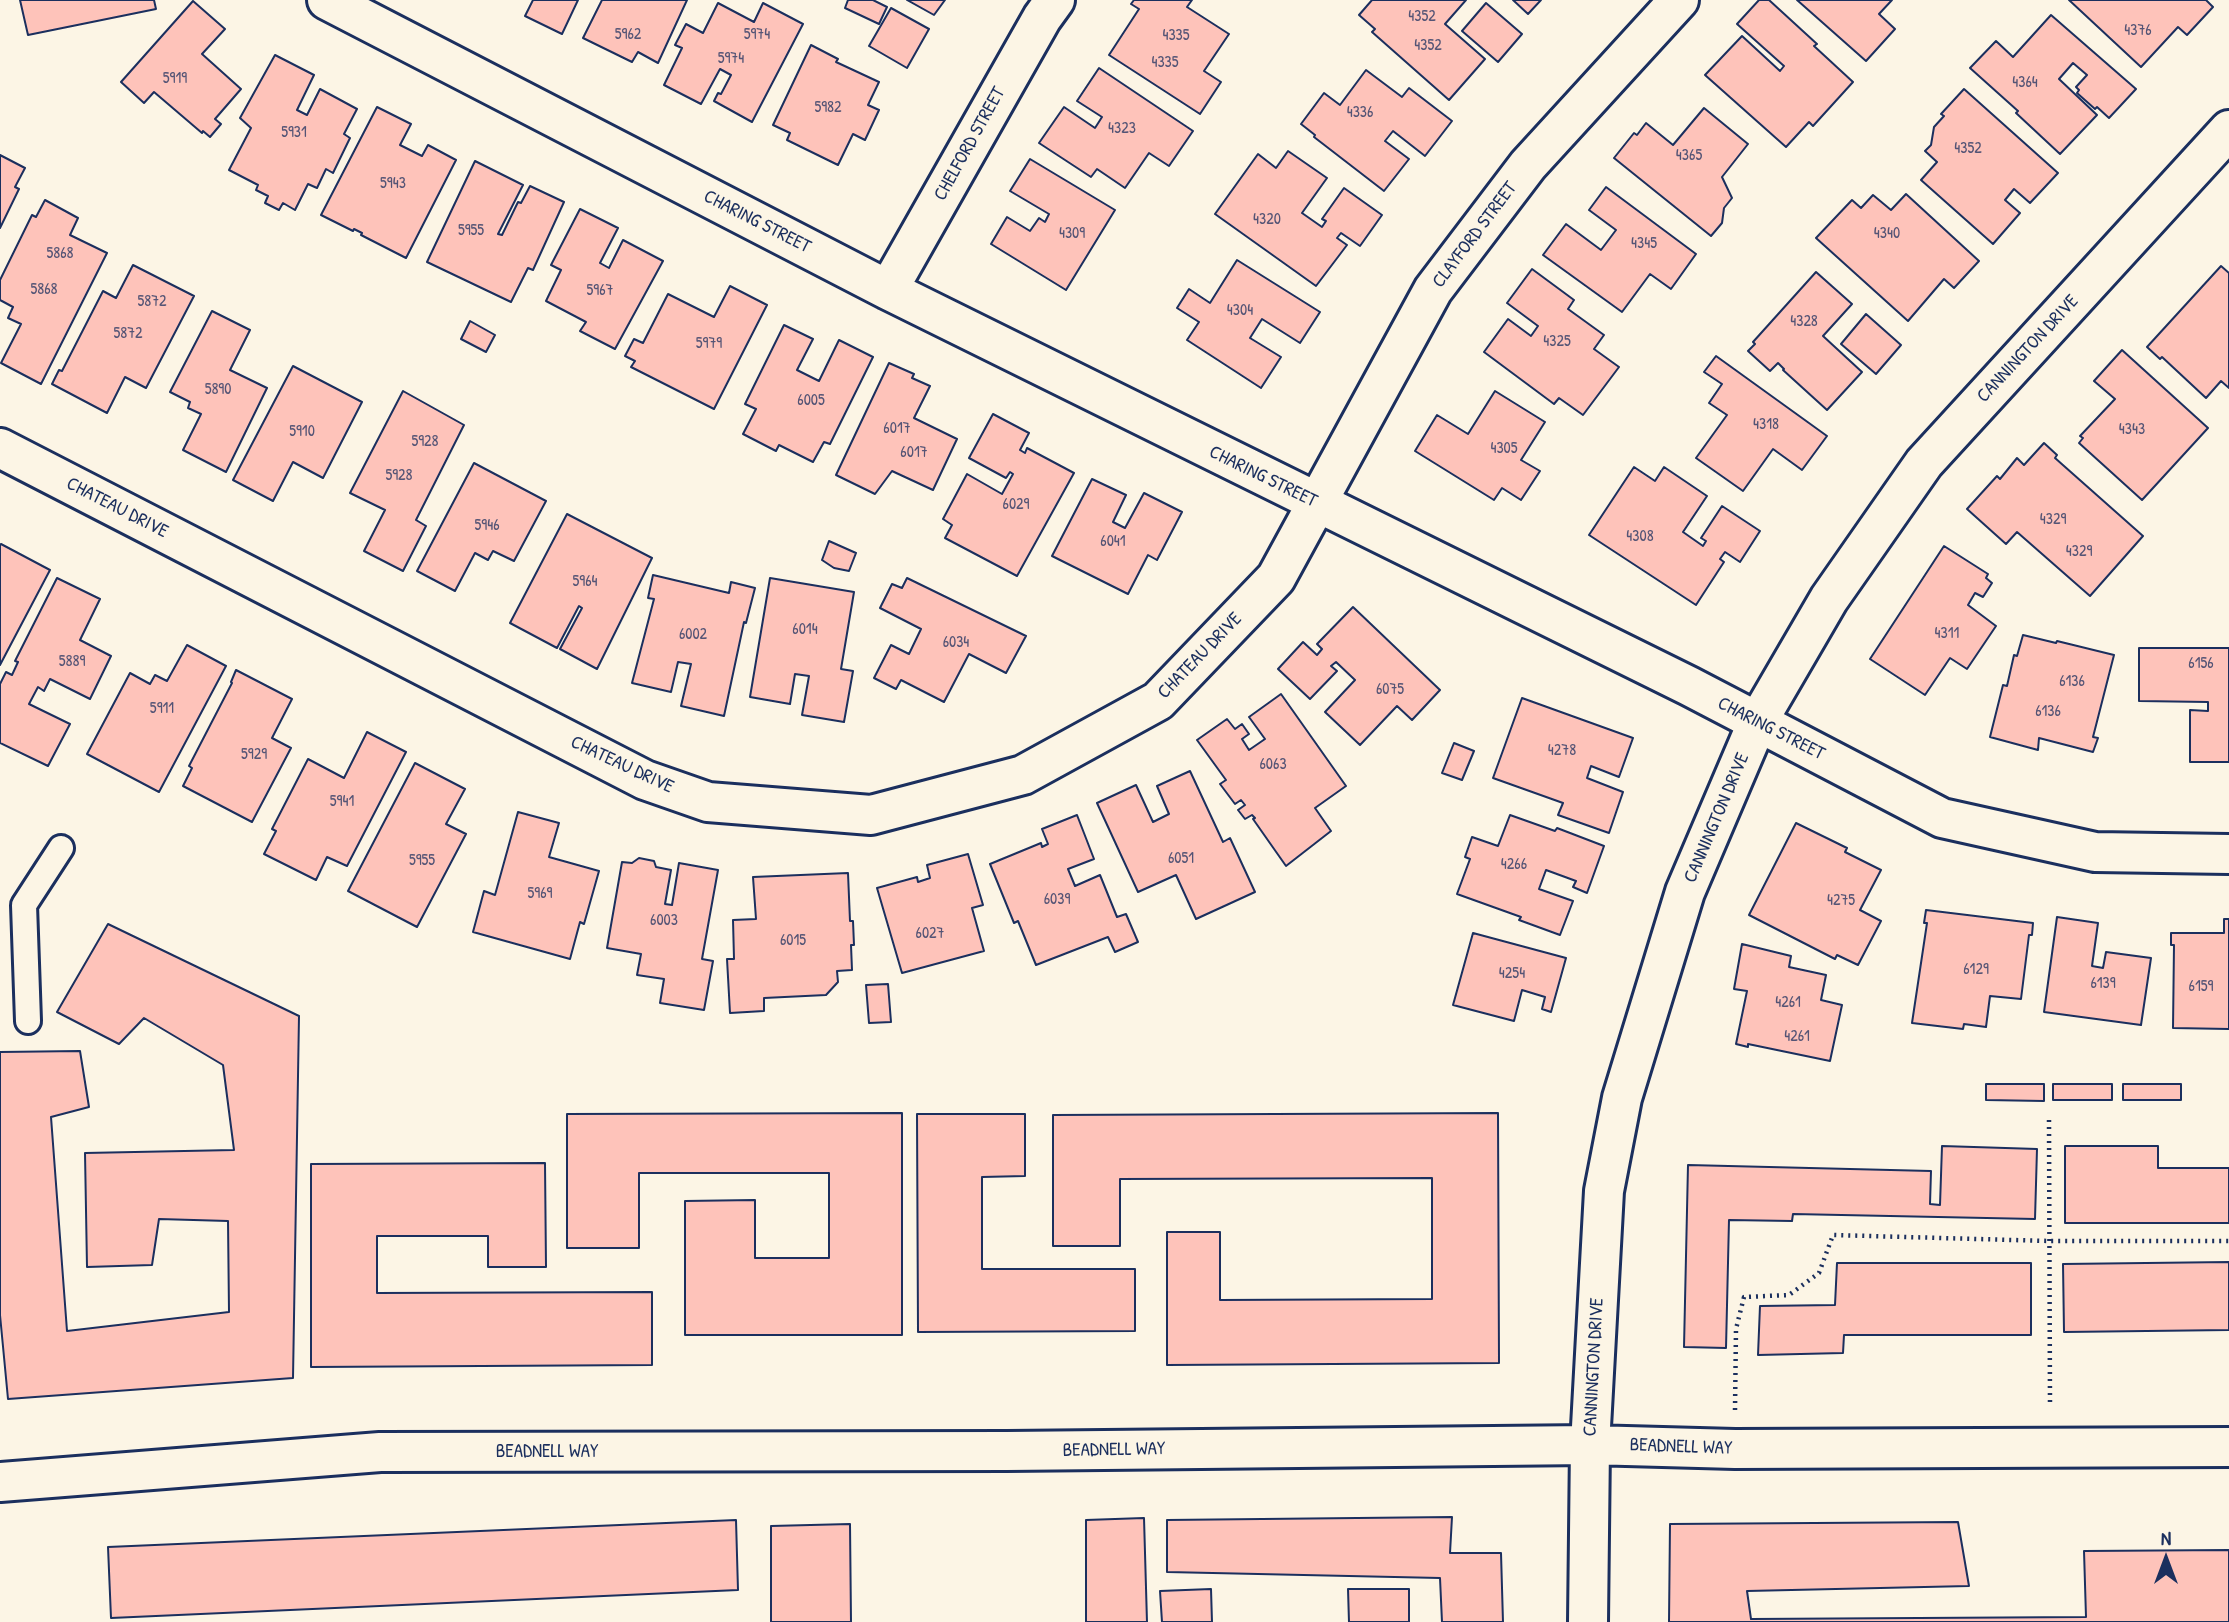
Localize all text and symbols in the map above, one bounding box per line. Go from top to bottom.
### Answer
house number: 4352 [1408,7,1436,27]
house number: 4376 [2124,21,2152,41]
house number: 5962 [615,25,641,45]
house number: 5974 [744,25,770,45]
house number: 4335 [1162,26,1190,46]
house number: 4352 [1414,36,1442,56]
house number: 5974 [718,49,744,69]
house number: 4335 [1151,53,1179,73]
house number: 5919 [163,69,187,89]
house number: 4364 [2012,73,2038,93]
street label: CHELFORD STREET [929,83,1011,205]
house number: 5982 [814,98,842,118]
house number: 4336 [1347,103,1373,123]
house number: 4323 [1108,119,1136,139]
house number: 5931 [281,123,307,143]
house number: 4352 [1954,139,1982,159]
house number: 4365 [1676,146,1702,166]
house number: 5943 [380,174,406,194]
street label: CLAYFORD STREET [1428,178,1522,292]
street label: CHARING STREET [700,185,814,259]
house number: 4320 [1253,210,1281,230]
house number: 5955 [458,221,484,241]
house number: 4309 [1059,224,1085,244]
house number: 4340 [1874,224,1900,244]
house number: 4345 [1631,234,1657,254]
house number: 5868 [46,244,74,264]
house number: 5868 [30,280,58,300]
house number: 5967 [587,281,613,301]
street label: CANNINGTON DRIVE [1972,290,2084,408]
house number: 5872 [137,292,167,312]
house number: 4304 [1227,301,1253,321]
house number: 4328 [1790,312,1818,332]
house number: 5872 [113,324,143,344]
house number: 4325 [1543,332,1571,352]
house number: 5979 [696,334,722,354]
house number: 5890 [205,380,231,400]
house number: 6005 [797,391,825,411]
house number: 4318 [1753,415,1779,435]
house number: 6017 [883,419,911,439]
house number: 4343 [2119,420,2145,440]
house number: 5910 [289,422,315,442]
house number: 5928 [411,432,439,452]
house number: 4305 [1490,439,1518,459]
street label: CHARING STREET [1205,441,1321,513]
house number: 6017 [900,443,928,463]
house number: 5928 [385,466,413,486]
street label: CHATEAU DRIVE [62,473,172,543]
house number: 6029 [1003,495,1029,515]
house number: 4329 [2040,510,2066,530]
house number: 5946 [474,516,500,536]
house number: 4308 [1626,527,1654,547]
house number: 6041 [1100,532,1126,552]
house number: 4329 [2066,542,2092,562]
house number: 5964 [572,572,598,592]
street label: CHATEAU DRIVE [1153,608,1247,704]
house number: 6014 [792,620,818,640]
house number: 4311 [1935,624,1959,644]
house number: 6002 [679,625,707,645]
house number: 6034 [943,633,969,653]
house number: 5889 [59,652,85,672]
house number: 6156 [2188,654,2214,674]
house number: 6136 [2059,672,2085,692]
house number: 6075 [1376,680,1404,700]
street label: CHARING STREET [1714,692,1828,766]
house number: 5911 [150,699,174,719]
house number: 6136 [2035,702,2061,722]
street label: CHATEAU DRIVE [567,731,677,799]
house number: 4278 [1548,741,1576,761]
house number: 5929 [241,745,267,765]
street label: CANNINGTON DRIVE [1679,750,1755,886]
house number: 6063 [1259,755,1287,775]
house number: 5941 [330,792,354,812]
house number: 6051 [1168,849,1194,869]
house number: 5955 [409,851,435,871]
house number: 4266 [1501,855,1527,875]
house number: 5969 [528,884,552,904]
house number: 6039 [1044,890,1070,910]
house number: 4275 [1827,891,1855,911]
house number: 6003 [650,911,678,931]
house number: 6027 [916,924,944,944]
house number: 6015 [780,931,806,951]
house number: 6129 [1963,960,1989,980]
house number: 4254 [1499,964,1525,984]
house number: 6139 [2090,974,2116,994]
house number: 6159 [2189,977,2213,997]
house number: 4261 [1775,993,1801,1013]
house number: 4261 [1784,1027,1810,1047]
street label: CANNINGTON DRIVE [1579,1297,1609,1437]
street label: BEADNELL WAY [1629,1434,1733,1460]
street label: BEADNELL WAY [1062,1438,1166,1462]
street label: BEADNELL WAY [496,1441,598,1463]
north arrow [2131,1524,2201,1594]
text: N [2161,1525,2171,1551]

